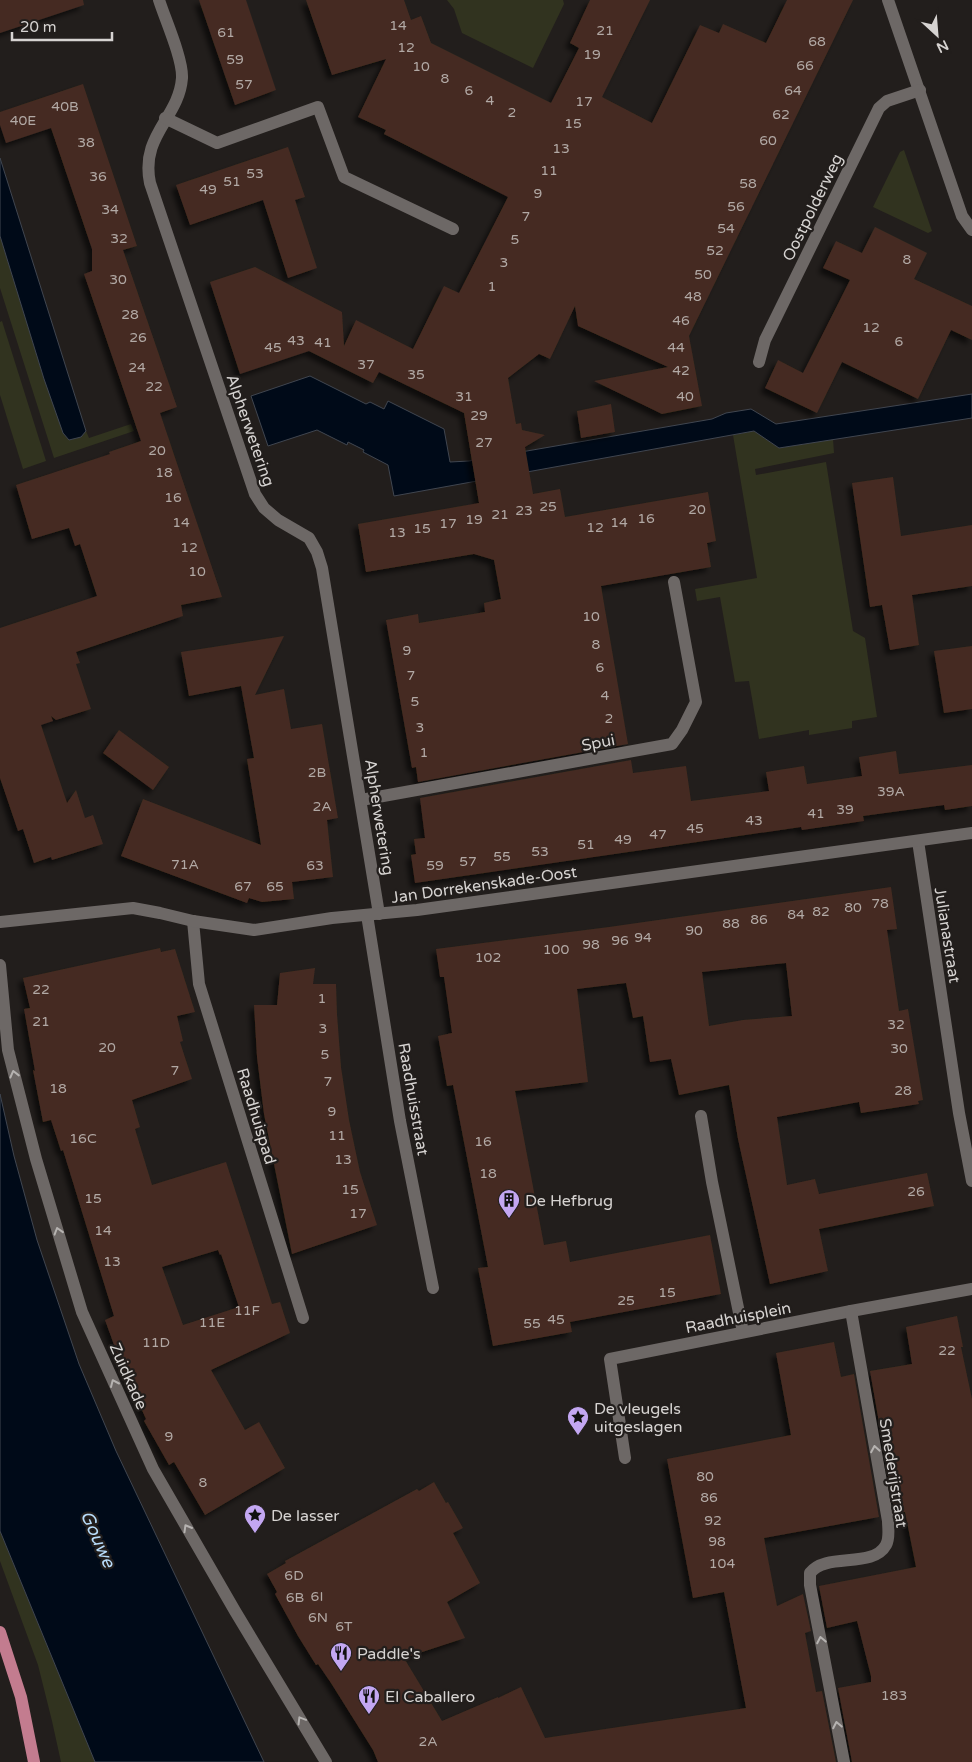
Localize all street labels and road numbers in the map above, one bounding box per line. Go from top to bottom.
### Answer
street label: Oostpolderweg [778,150,848,264]
street label: Alpherwetering [221,372,279,489]
street label: Spui [580,730,617,756]
street label: Alpherwetering [360,758,398,877]
street label: Jan Dorrekenskade-Oost [390,862,578,908]
street label: Julianastraat [930,886,964,984]
street label: Raadhuisstraat [393,1041,433,1157]
street label: Raadhuispad [232,1066,280,1167]
street label: Raadhuisplein [684,1298,793,1338]
street label: Zuidkade [105,1340,152,1413]
street label: Smederijstraat [874,1417,912,1529]

